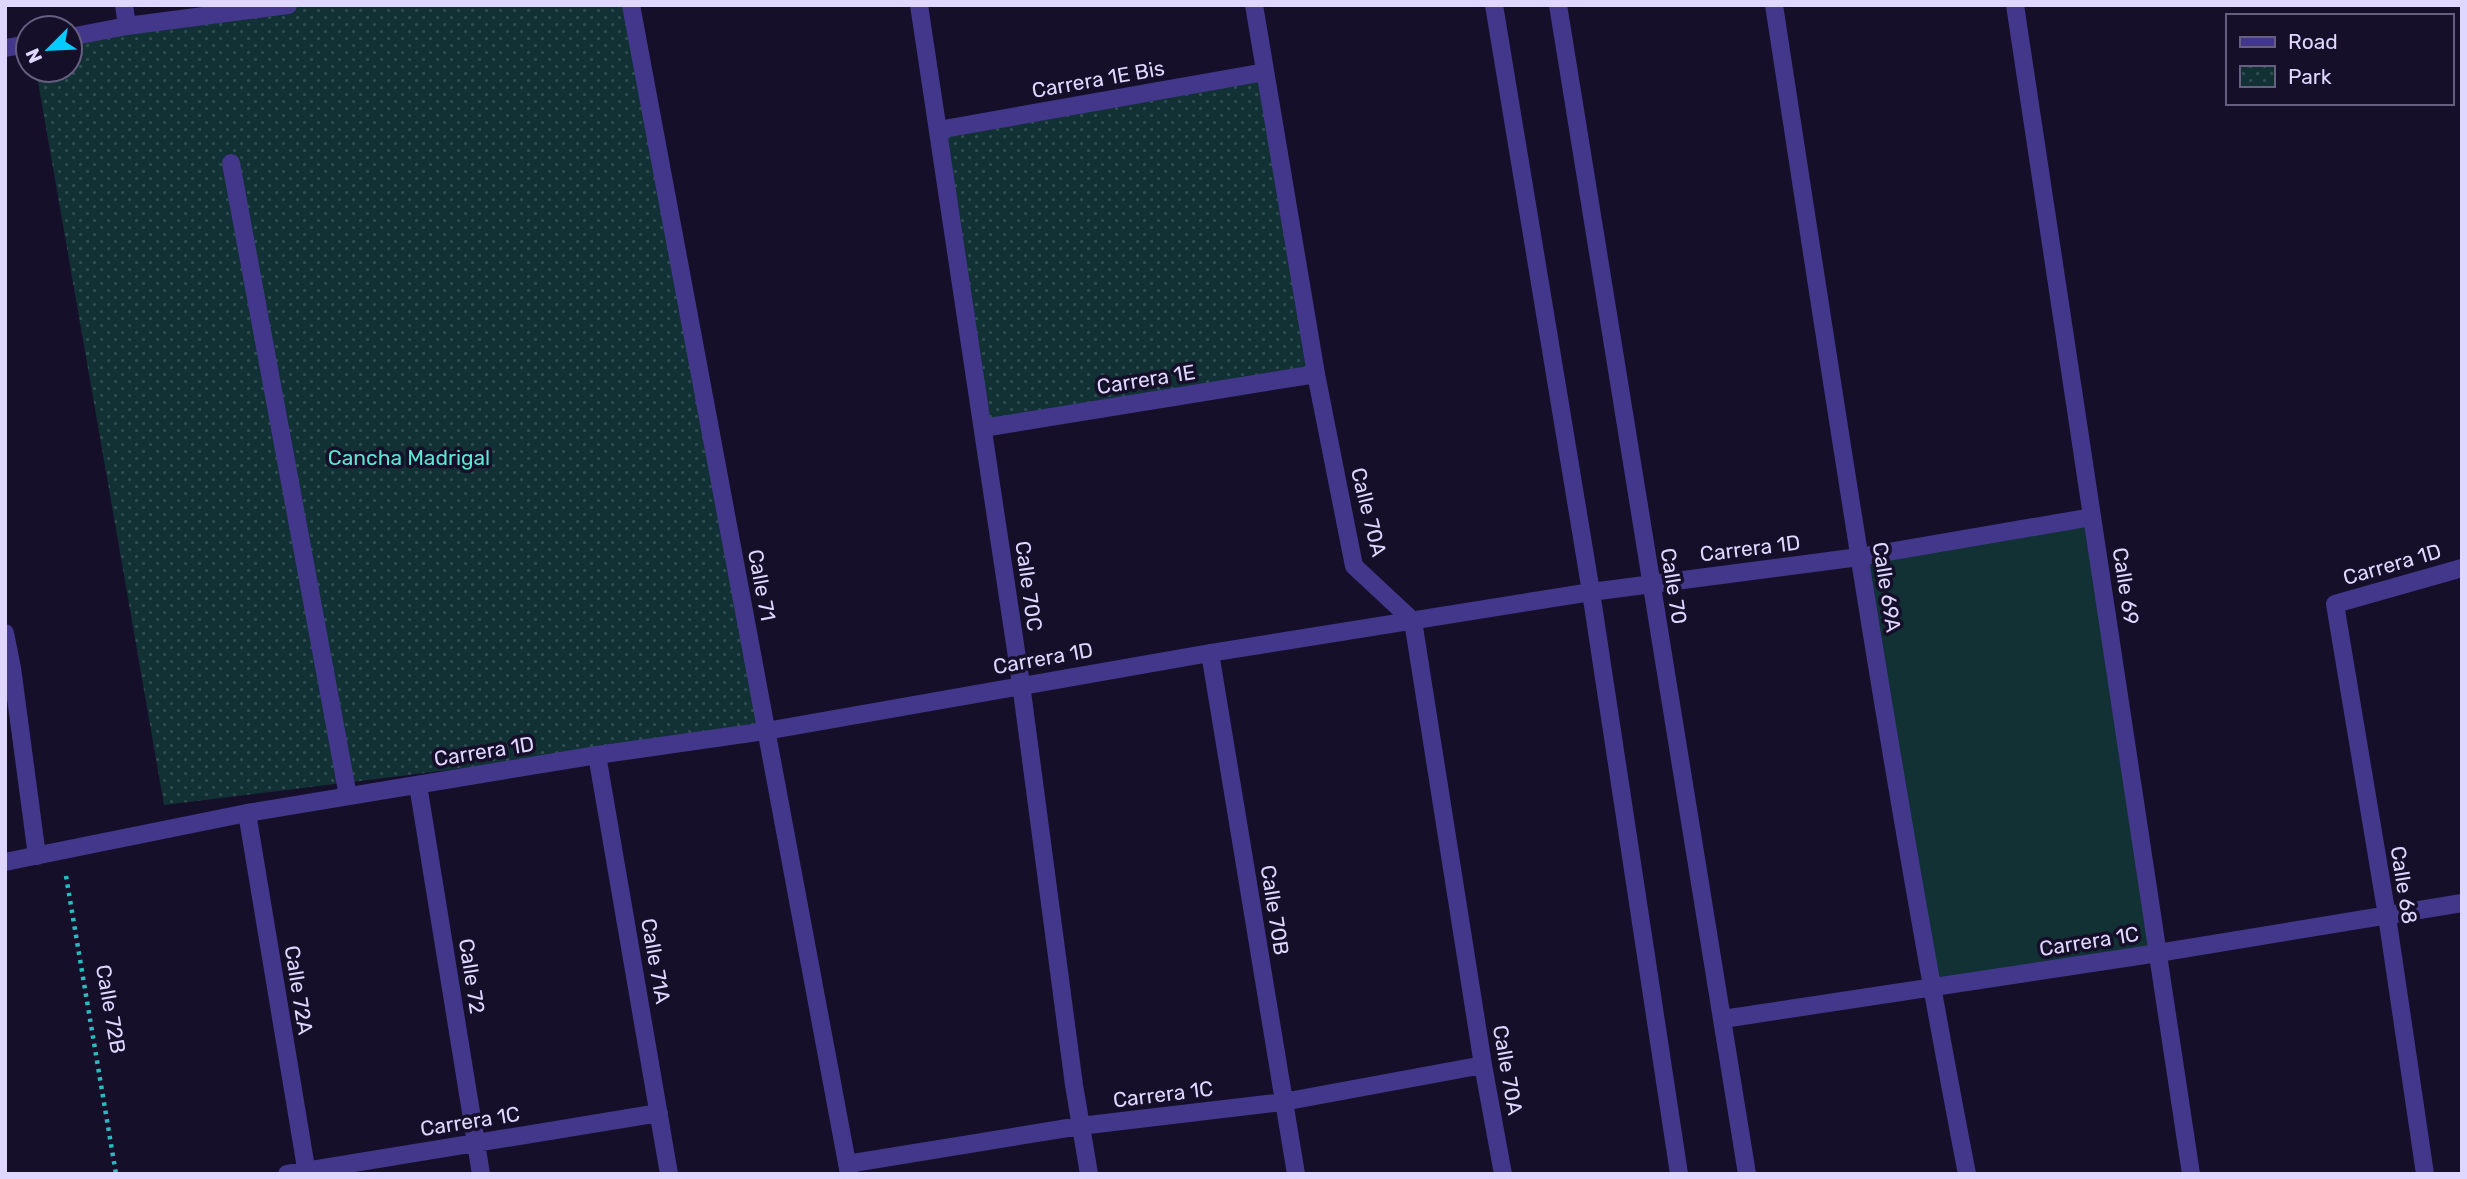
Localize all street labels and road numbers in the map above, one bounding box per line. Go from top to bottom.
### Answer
street label: Carrera 1E Bis [1030,55,1166,103]
street label: Carrera 1E [1095,359,1197,399]
street label: Calle 70A [1346,465,1392,559]
street label: Carrera 1D [1698,529,1802,567]
street label: Carrera 1D [2340,538,2444,590]
street label: Calle 70C [1010,539,1048,633]
street label: Calle 69A [1868,540,1906,634]
street label: Calle 70 [1656,546,1692,626]
street label: Calle 69 [2108,546,2144,626]
street label: Calle 71 [743,547,781,623]
street label: Carrera 1D [991,637,1095,679]
street label: Carrera 1D [432,731,536,771]
street label: Calle 68 [2385,844,2423,926]
street label: Calle 70B [1256,863,1294,957]
street label: Calle 71A [636,916,676,1006]
street label: Carrera 1C [2037,921,2141,961]
street label: Calle 72 [454,937,490,1015]
street label: Calle 72A [280,944,318,1036]
street label: Calle 72B [91,963,131,1055]
street label: Calle 70A [1488,1023,1528,1117]
street label: Carrera 1C [1112,1075,1214,1113]
street label: Carrera 1C [418,1101,522,1141]

